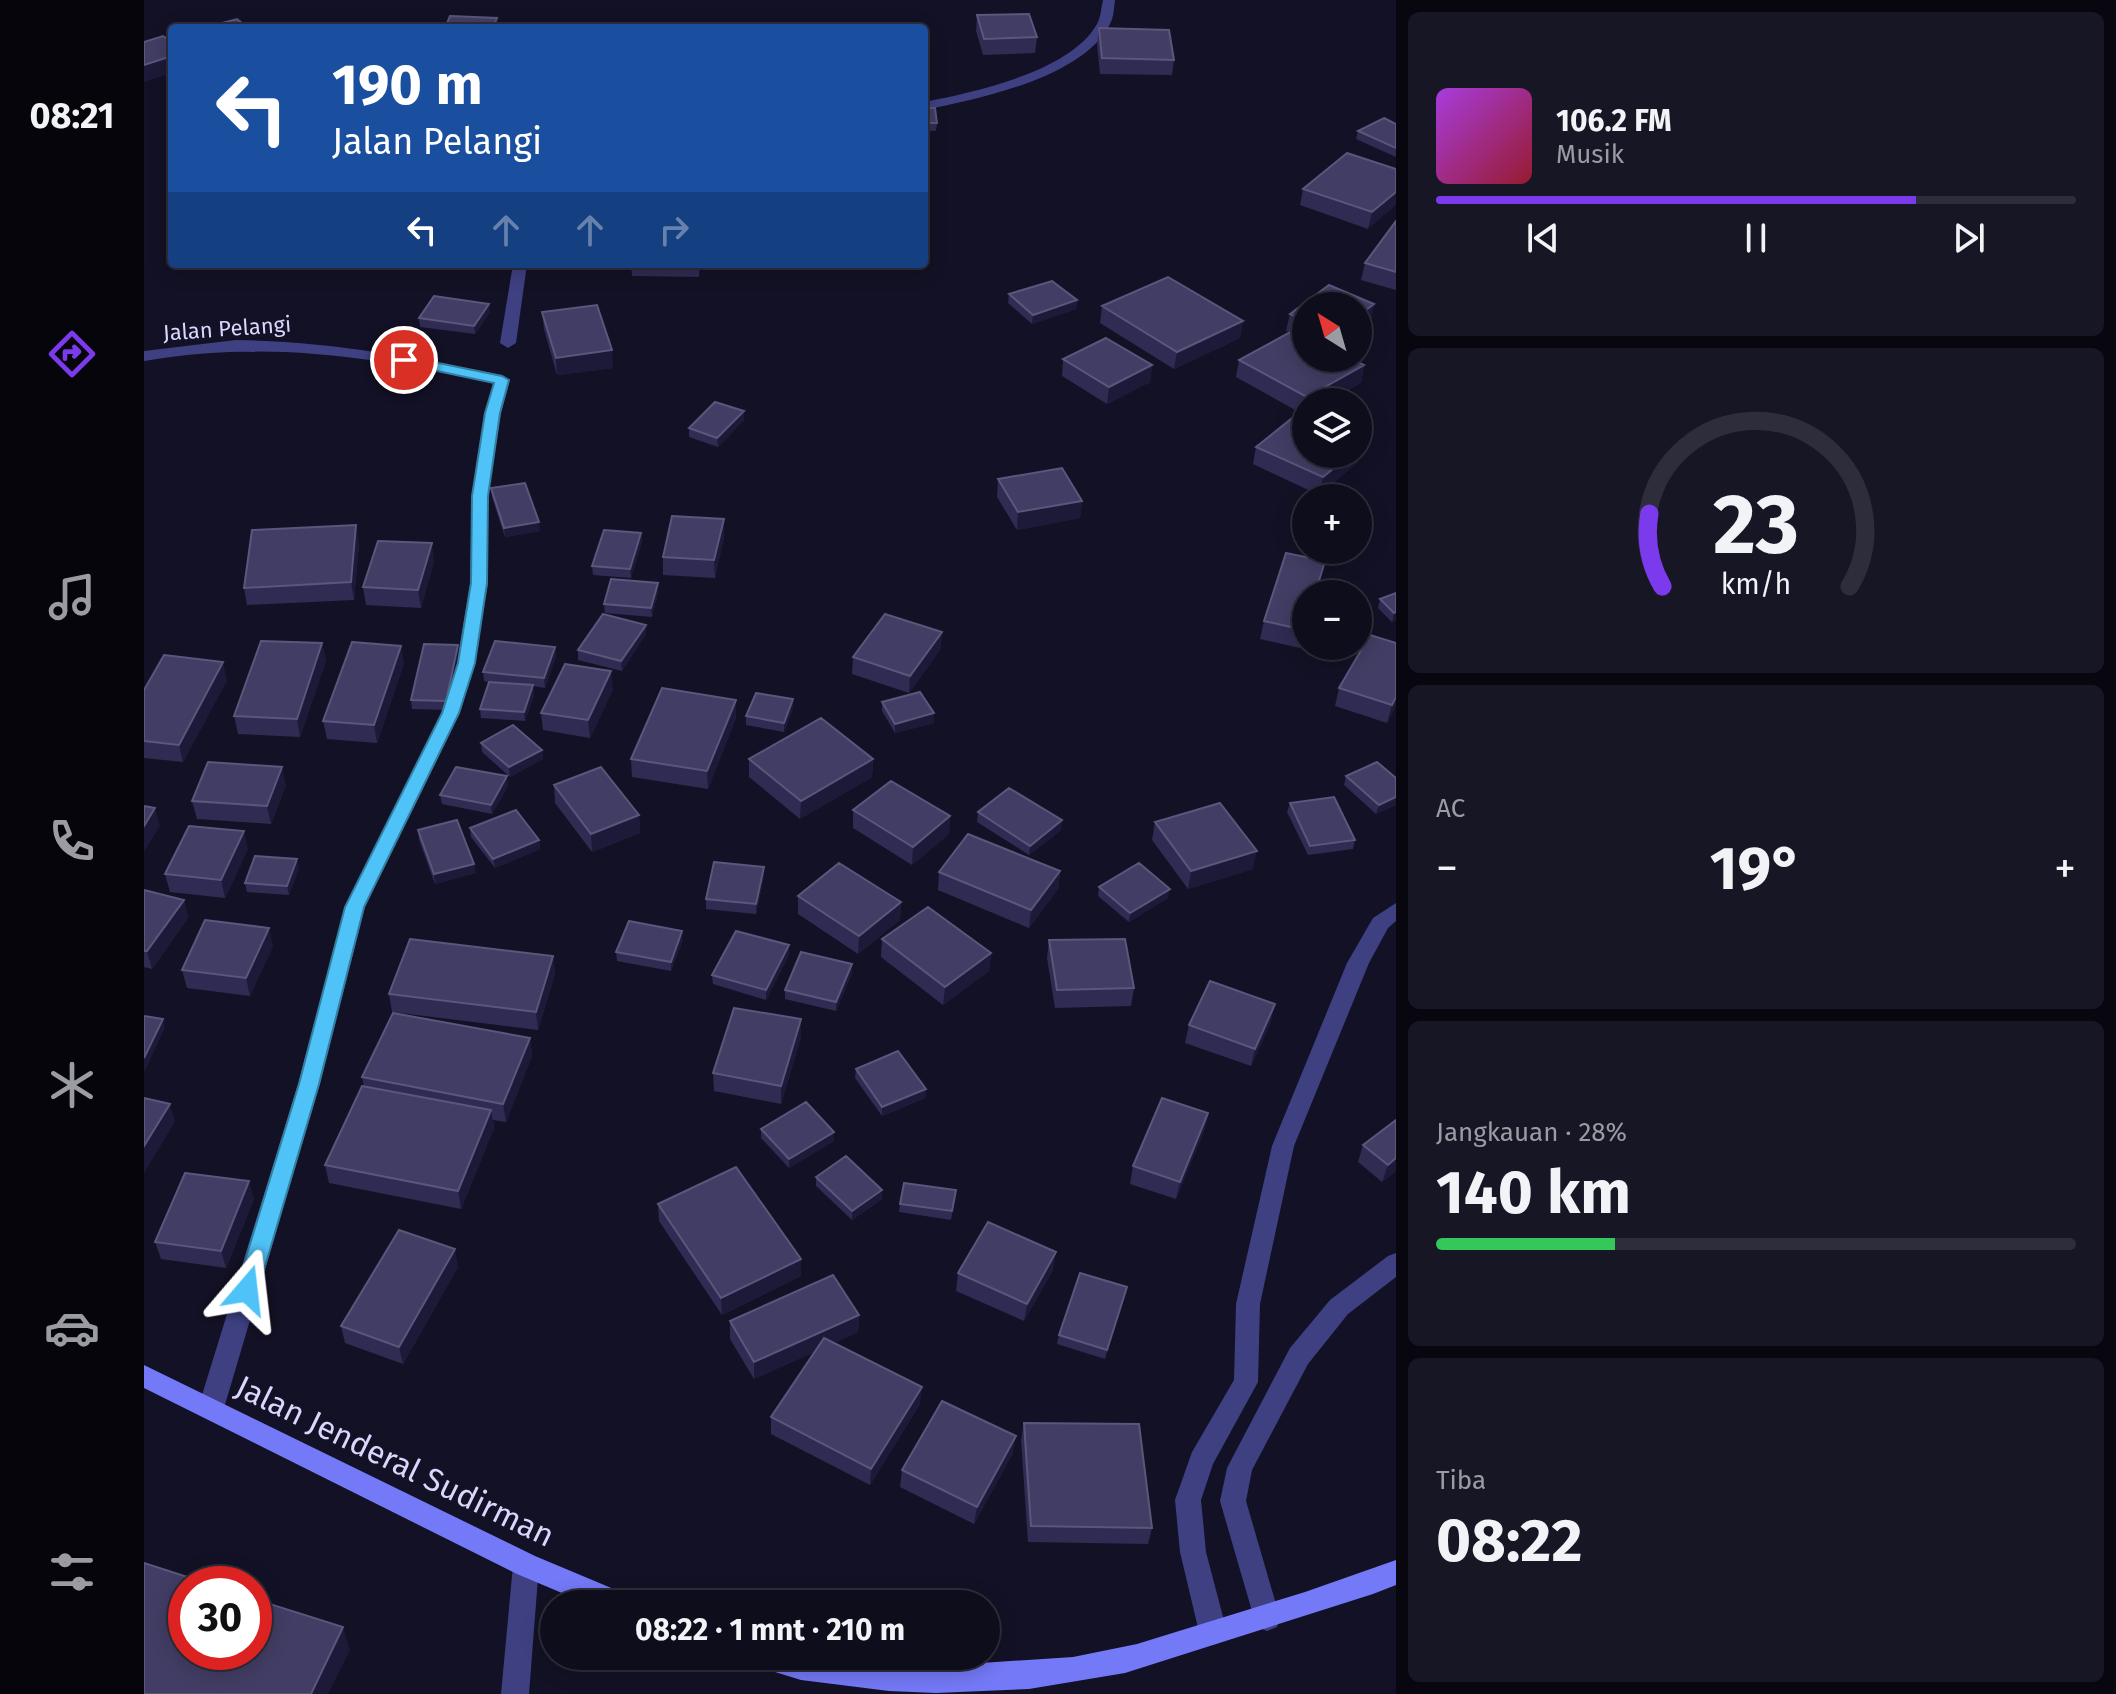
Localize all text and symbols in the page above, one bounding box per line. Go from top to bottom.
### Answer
text: 190 m [332,52,483,119]
icon: left [200,56,304,160]
text: 08:21 [29,94,115,138]
text: 106.2 FM [1556,103,1672,139]
text: Jalan Pelangi [332,120,542,164]
text: Musik [1556,139,1624,170]
icon: left [400,208,444,252]
icon: ahead [484,208,528,252]
icon: ahead [568,208,612,252]
icon: right [652,208,696,252]
icon: previous [1521,216,1565,260]
icon: pause [1734,216,1778,260]
icon: next [1947,216,1991,260]
north arrow [1292,292,1372,372]
map controls [1292,292,1372,660]
street label: Jalan Pelangi [162,311,292,346]
icon: directions [44,326,100,382]
pin [370,326,438,394]
icon: arrive [382,338,426,382]
button: layers [1292,388,1372,468]
text: 23 [1713,474,1799,574]
button: + [1292,484,1372,564]
text: km/h [1721,567,1791,602]
icon: music [44,569,100,625]
button: − [1292,580,1372,660]
text: AC [1436,793,1465,824]
icon: phone [44,813,100,869]
text: 19° [1710,833,1802,905]
text: − [1436,842,1458,895]
text: + [2054,842,2076,895]
icon: climate [44,1057,100,1113]
text: Jangkauan · 28% [1436,1117,1627,1148]
text: 140 km [1436,1157,1631,1229]
position arrow [205,1248,289,1332]
icon: car [44,1300,100,1356]
street label: Jalan Jenderal Sudirman [230,1367,560,1555]
text: Tiba [1436,1465,1486,1496]
text: 08:22 [1436,1505,1582,1577]
icon: filters [44,1544,100,1600]
speed limit sign: 30 [168,1566,272,1670]
text: 08:22 · 1 mnt · 210 m [635,1612,905,1648]

